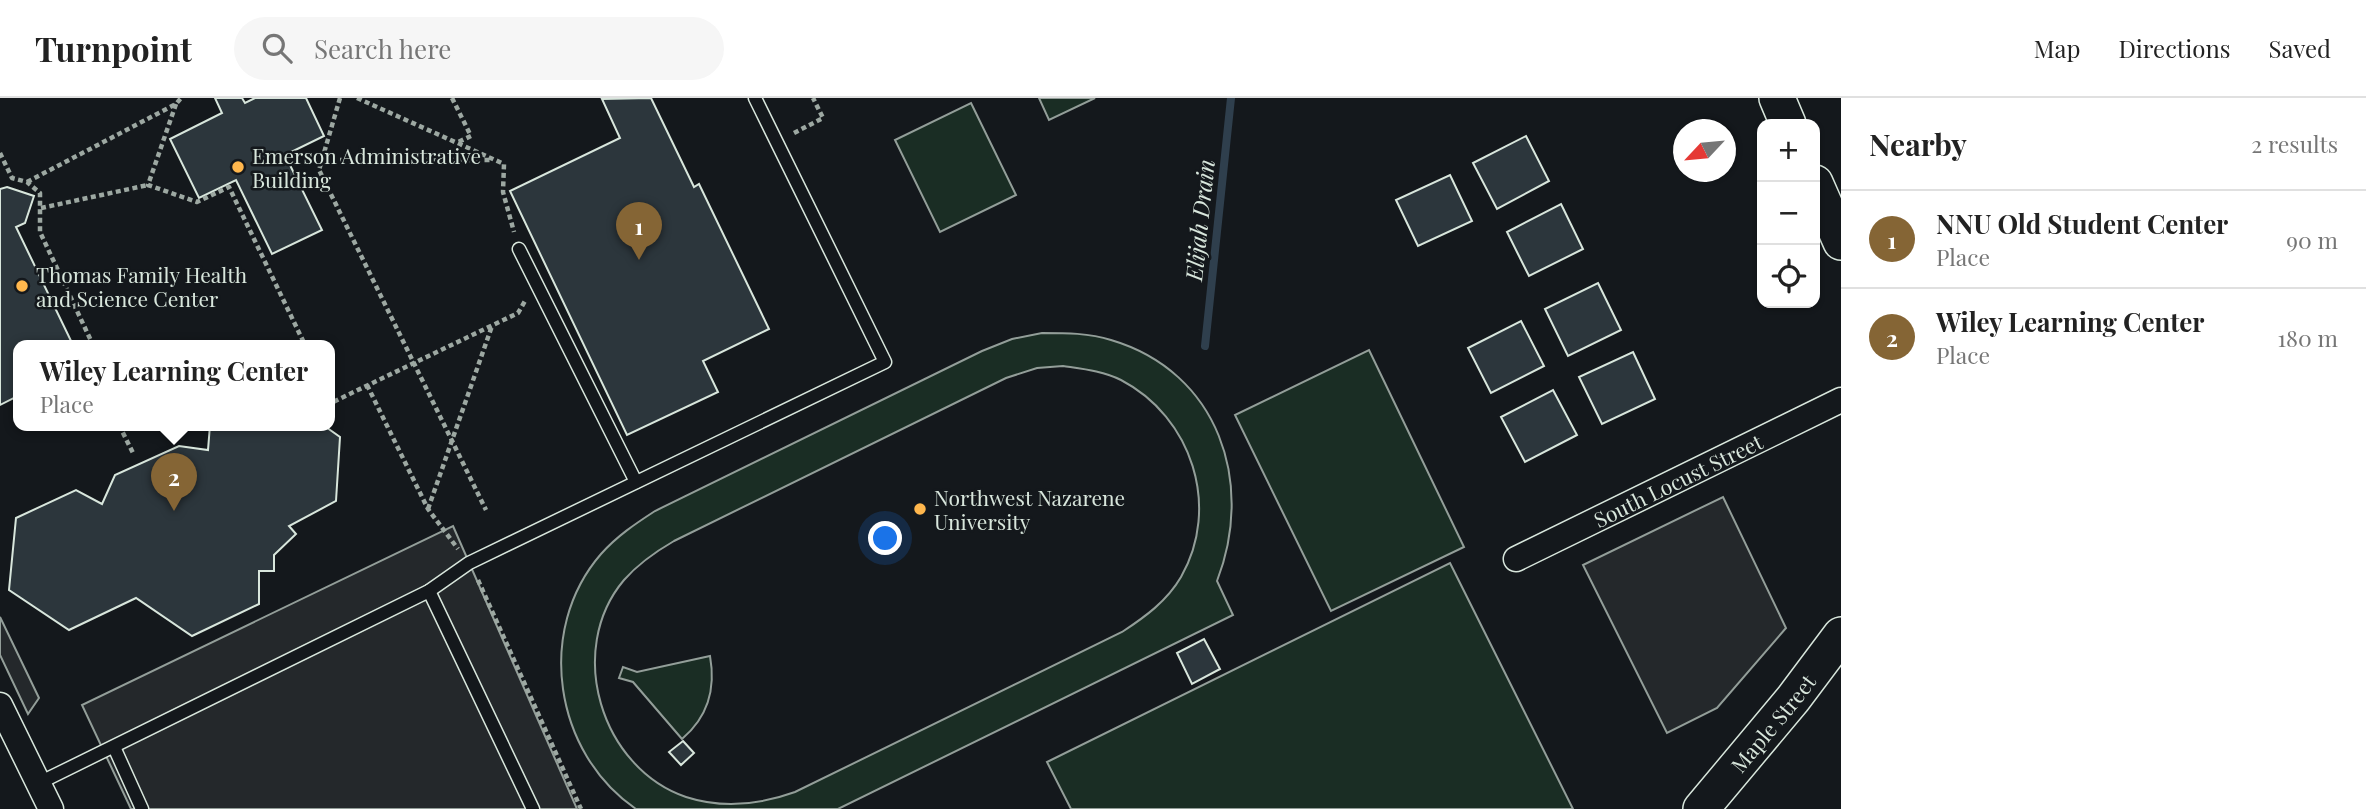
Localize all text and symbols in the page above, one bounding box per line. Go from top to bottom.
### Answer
search box [234,17,724,80]
text: Turnpoint [35,26,192,70]
icon: search [258,29,296,67]
text: Search here [314,31,451,66]
text: Map [2034,32,2080,64]
text: Directions [2118,32,2231,64]
text: Saved [2269,32,2331,64]
north arrow [1673,119,1736,182]
map controls [1757,119,1820,308]
button: + [1757,119,1820,182]
text: Nearby [1869,124,1967,164]
text: 2 results [2251,128,2338,159]
place label: Emerson Administrative Building [252,141,481,193]
water label: Elijah Drain [1177,158,1221,283]
marker: Emerson Administrative Building [230,159,246,175]
button: − [1757,182,1820,245]
pin: 1 [616,202,662,260]
text: NNU Old Student Center [1936,206,2228,241]
text: 1 [1888,224,1896,255]
text: 90 m [2286,224,2338,255]
text: Place [1936,241,1990,272]
button: locate [1757,245,1820,308]
place label: Thomas Family Health and Science Center [36,260,248,312]
marker: Thomas Family Health and Science Center [14,278,30,294]
text: Wiley Learning Center [1936,304,2204,339]
text: 2 [1886,322,1898,353]
text: 180 m [2278,322,2338,353]
text: Place [1936,339,1990,370]
popup [13,340,335,431]
text: Wiley Learning Center [40,353,308,388]
text: Place [40,388,94,419]
street label: South Locust Street [1589,427,1767,533]
pin: 2 [151,453,197,511]
place label: Northwest Nazarene University [934,483,1125,535]
marker: Northwest Nazarene University [912,501,928,517]
your location [868,521,902,555]
street label: Maple Street [1724,668,1821,778]

